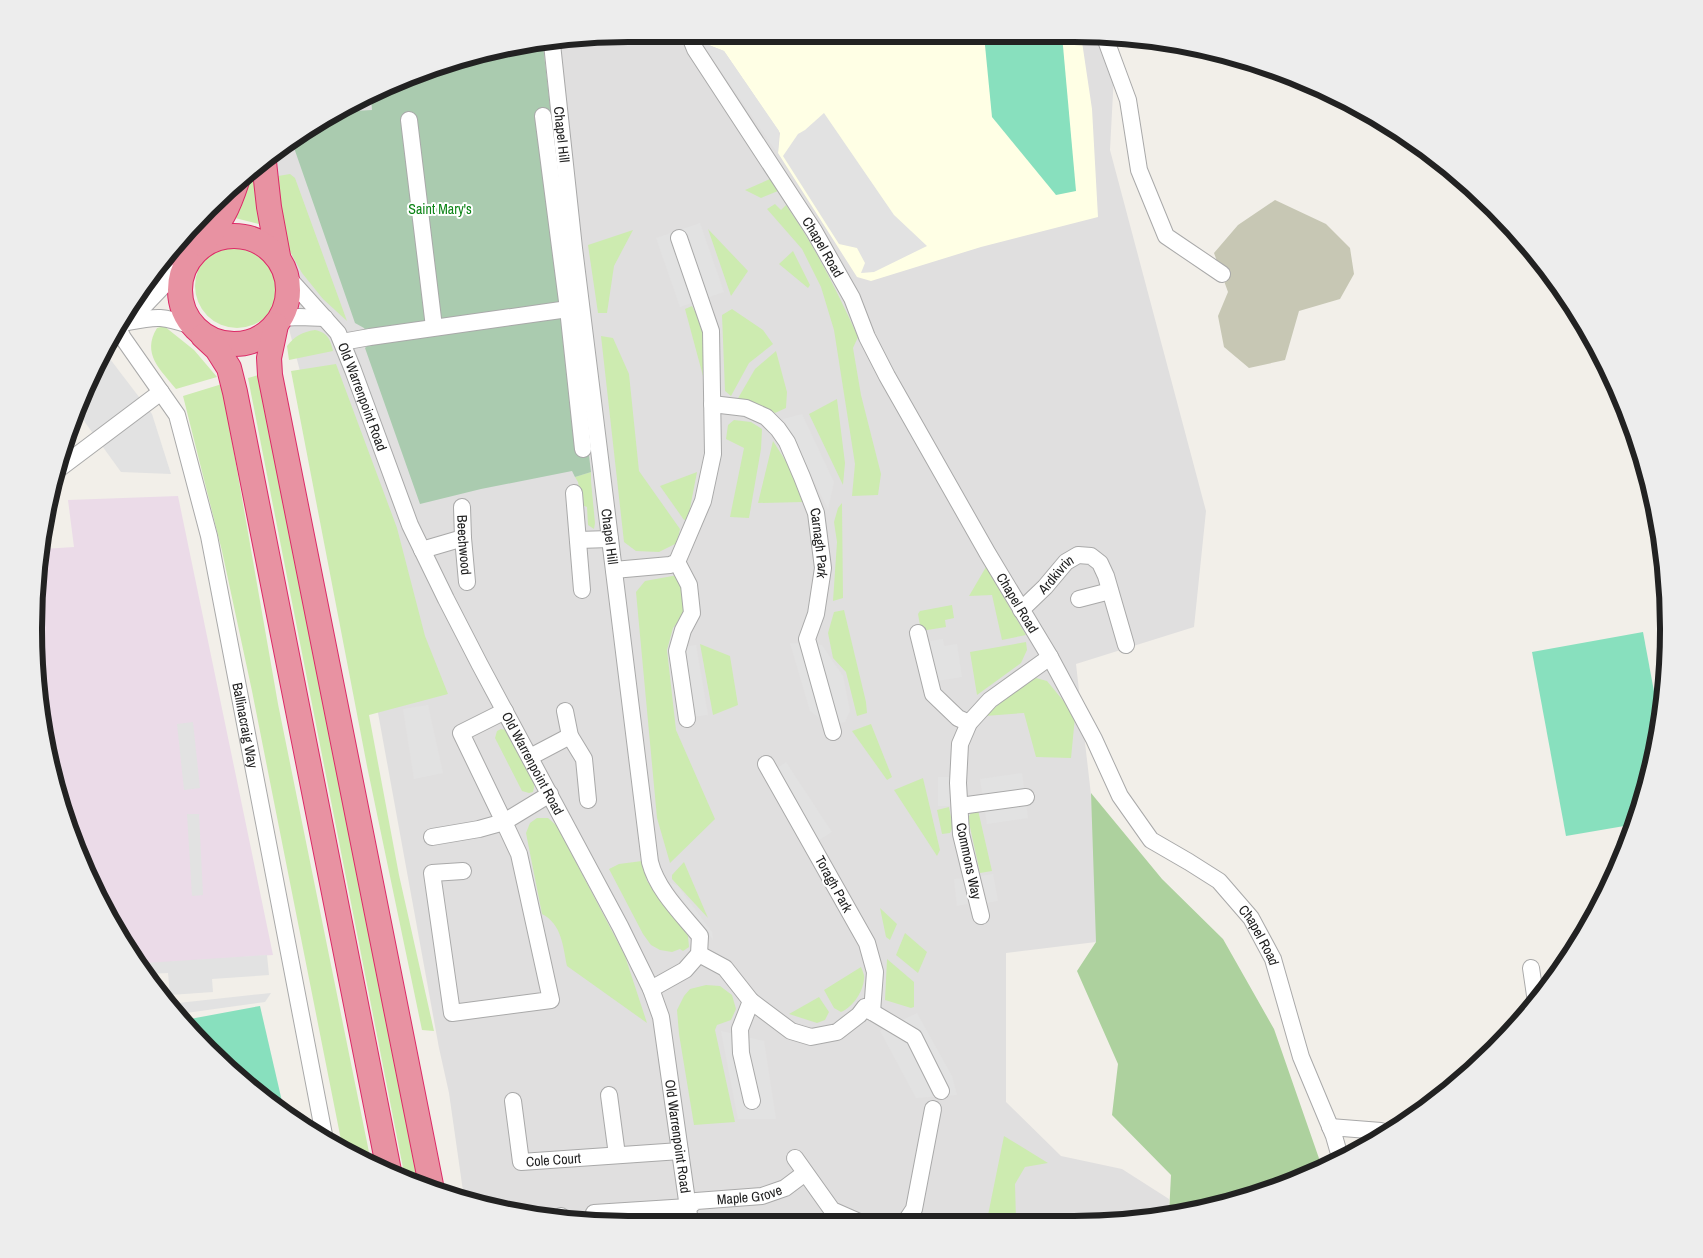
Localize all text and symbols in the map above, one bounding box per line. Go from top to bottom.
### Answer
street label: Chapel Hill [550,106,574,163]
park label: Saint Mary's [408,200,472,218]
street label: Chapel Road [798,213,847,281]
street label: Old Warrenpoint Road [334,340,391,453]
street label: Carnagh Park [806,505,832,580]
street label: Chapel Hill [597,508,622,566]
street label: Beechwood [453,515,475,576]
street label: Ardkivrin [1034,551,1077,599]
street label: Chapel Road [992,570,1042,636]
street label: Ballinacraig Way [228,681,262,770]
street label: Old Warrenpoint Road [498,709,568,818]
street label: Commons Way [952,821,986,901]
street label: Toragh Park [811,853,857,916]
street label: Chapel Road [1235,901,1283,967]
street label: Old Warrenpoint Road [661,1078,695,1194]
street label: Cole Court [525,1149,581,1171]
street label: Maple Grove [716,1181,784,1208]

